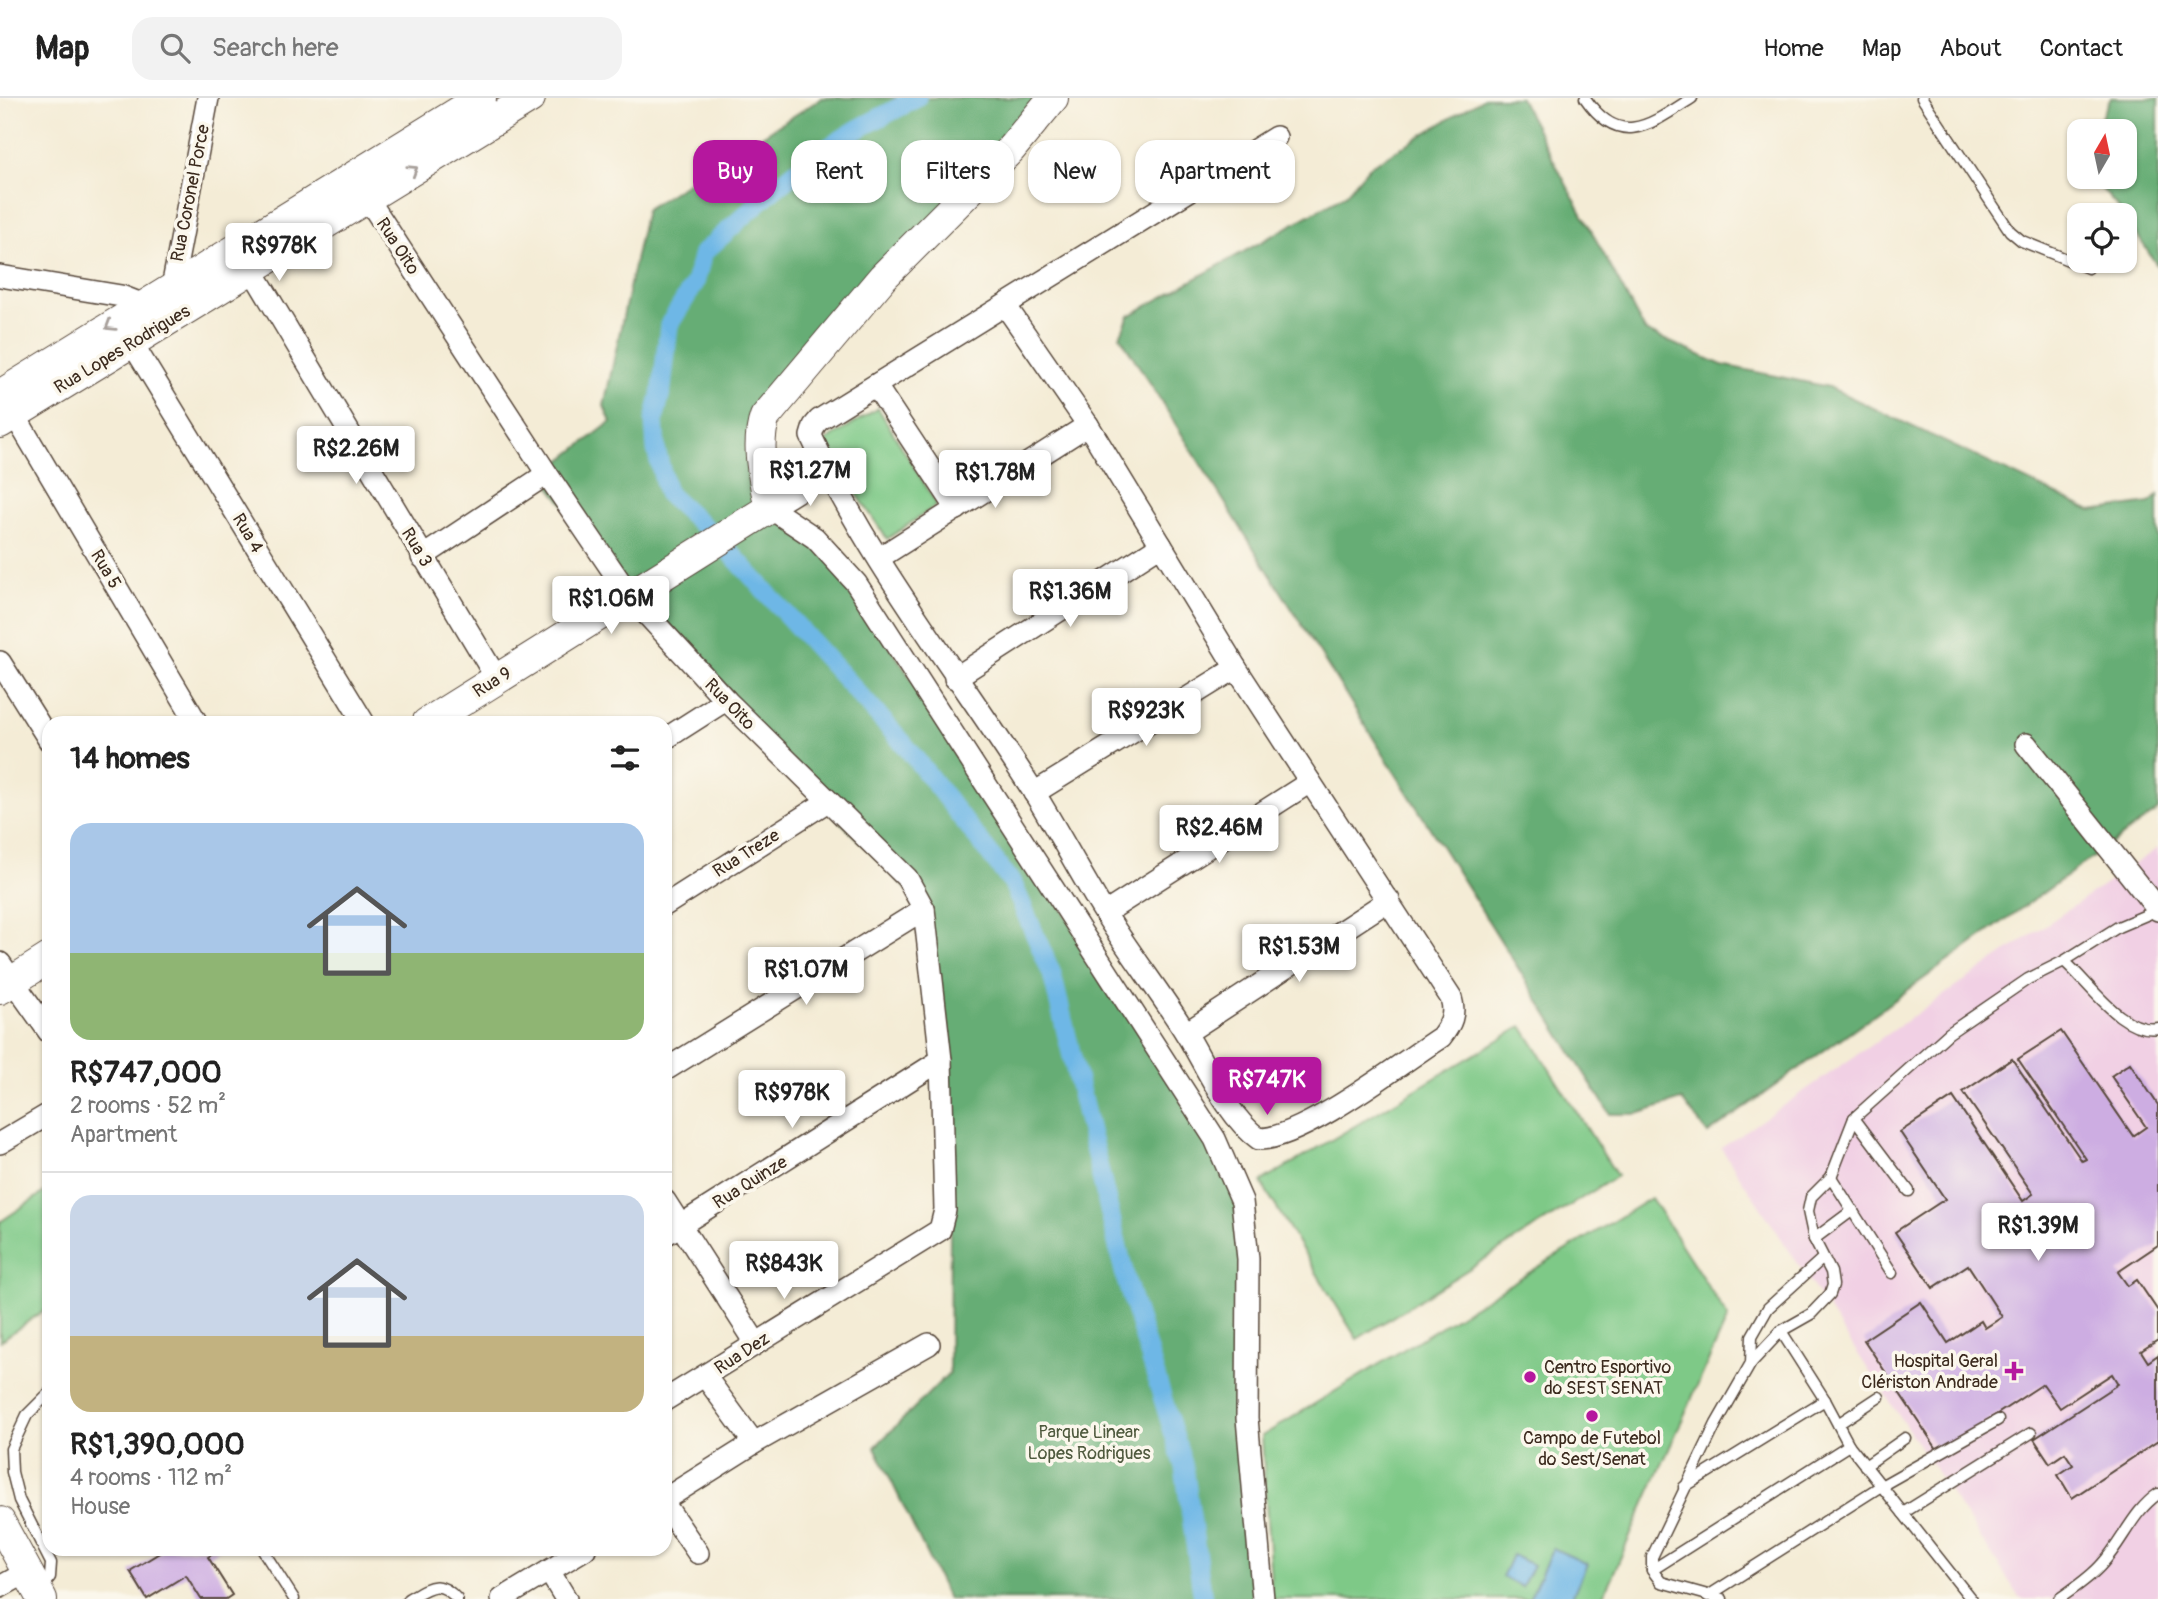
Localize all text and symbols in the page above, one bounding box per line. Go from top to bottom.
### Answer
search box [132,17,622,80]
text: Map [35,28,90,69]
icon: search [156,29,194,67]
text: Search here [212,32,339,64]
text: Home [1763,34,1824,63]
text: Map [1862,34,1902,63]
text: About [1940,34,2002,63]
text: Contact [2040,34,2123,63]
north arrow [2067,119,2137,189]
map controls [2067,119,2137,273]
street label: Rua Coronel Porce [166,122,215,264]
chip: Buy [693,140,777,203]
chip: Rent [791,140,887,203]
chip: Filters [901,140,1014,203]
chip: New [1028,140,1121,203]
chip: Apartment [1135,140,1295,203]
one-way arrow [406,166,419,179]
button: locate [2067,203,2137,273]
street label: Rua Oito [371,213,425,279]
pin: R$978K [222,223,336,283]
text: R$978K [241,231,317,260]
street label: Rua Lopes Rodrigues [50,300,194,399]
one-way arrow [105,318,118,331]
pin: R$2.26M [291,426,421,486]
text: R$2.26M [313,434,399,463]
pin: R$1.27M [745,448,875,508]
pin: R$1.78M [930,450,1060,510]
text: R$1.27M [769,456,851,485]
text: R$1.78M [955,458,1035,487]
street label: Rua 4 [227,509,269,558]
street label: Rua 3 [396,523,437,571]
street label: Rua 5 [85,546,126,593]
pin: R$1.36M [1005,570,1135,629]
pin: R$1.06M [546,576,676,636]
text: R$1.36M [1029,577,1111,606]
text: R$1.06M [568,584,654,613]
street label: Rua 9 [469,662,516,703]
street label: Rua Oito [699,674,760,735]
pin: R$923K [1089,688,1203,748]
text: R$923K [1108,696,1184,725]
icon: filters [606,739,644,777]
text: 14 homes [70,740,190,777]
pin: R$2.46M [1154,806,1284,865]
text: R$2.46M [1176,813,1262,842]
street label: Rua Treze [709,824,784,883]
icon: home [294,868,420,994]
pin: R$1.53M [1234,924,1364,984]
text: R$1.53M [1258,932,1340,961]
pin: R$1.07M [741,948,871,1007]
text: R$1.07M [764,955,848,984]
text: R$747,000 [70,1054,222,1091]
pin: R$747K [1210,1058,1324,1117]
text: R$747K [1228,1065,1306,1094]
pin: R$978K [735,1070,849,1130]
text: R$978K [754,1078,830,1107]
text: 2 rooms · 52 m² [70,1091,226,1120]
text: Apartment [70,1120,177,1149]
street label: Rua Quinze [709,1151,792,1214]
pin: R$1.39M [1973,1204,2103,1263]
text: R$1.39M [1997,1211,2079,1240]
icon: home [294,1240,420,1366]
pin: R$843K [727,1242,841,1301]
text: R$843K [745,1249,823,1278]
street label: Rua Dez [710,1327,774,1380]
place label: Hospital Geral Clériston Andrade [1861,1350,1998,1394]
place label: Centro Esportivo do SEST SENAT [1544,1356,1672,1400]
marker: Hospital Geral Clériston Andrade [2004,1361,2024,1381]
marker: Centro Esportivo do SEST SENAT [1522,1369,1538,1385]
marker: Campo de Futebol do Sest/Senat [1584,1408,1600,1424]
park label: Parque Linear Lopes Rodrigues [1028,1421,1150,1465]
text: R$1,390,000 [70,1426,245,1463]
place label: Campo de Futebol do Sest/Senat [1523,1427,1661,1471]
text: 4 rooms · 112 m² [70,1463,232,1492]
text: House [70,1492,130,1521]

